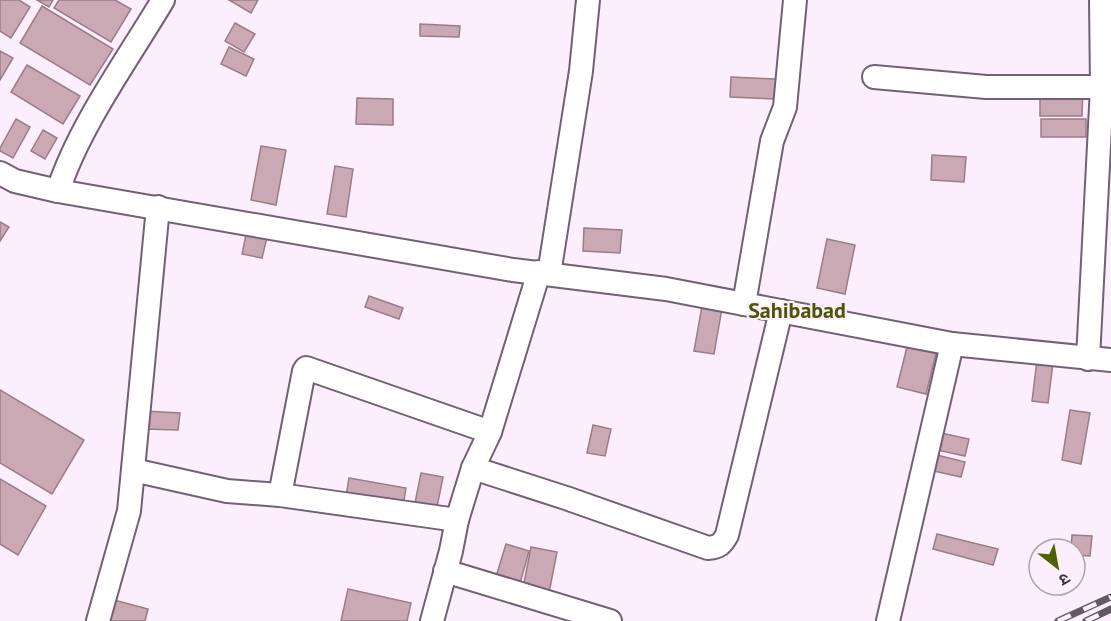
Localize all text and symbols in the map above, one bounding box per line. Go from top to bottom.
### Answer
district label: Sahibabad [748,296,846,324]
north arrow [1027,537,1087,597]
text: उ [1055,569,1074,591]

